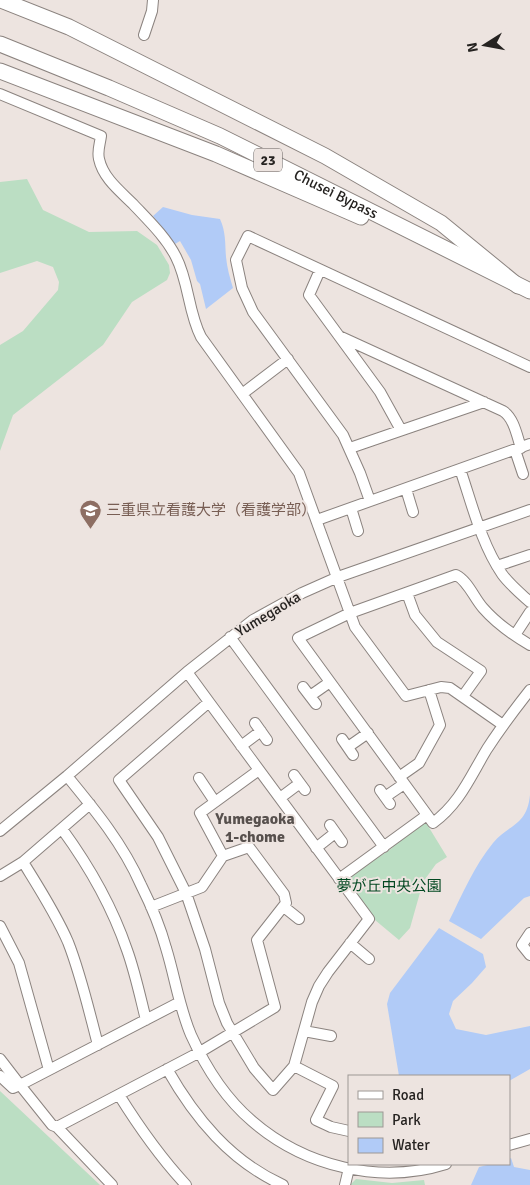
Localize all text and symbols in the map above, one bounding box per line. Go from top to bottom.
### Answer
north arrow [460,20,510,70]
text: N [463,41,482,54]
road number: 23 [254,148,282,172]
street label: Chusei Bypass [291,165,381,223]
school or university icon: 三重県立看護大学（看護学部） [78,498,102,529]
place label: 三重県立看護大学（看護学部） [106,501,316,519]
street label: Yumegaoka [232,587,304,641]
district label: Yumegaoka 1-chome [214,809,295,847]
park label: 夢が丘中央公園 [336,877,442,895]
legend [348,1075,510,1165]
text: Road [392,1086,424,1104]
text: Park [392,1111,421,1129]
text: Water [392,1136,430,1154]

